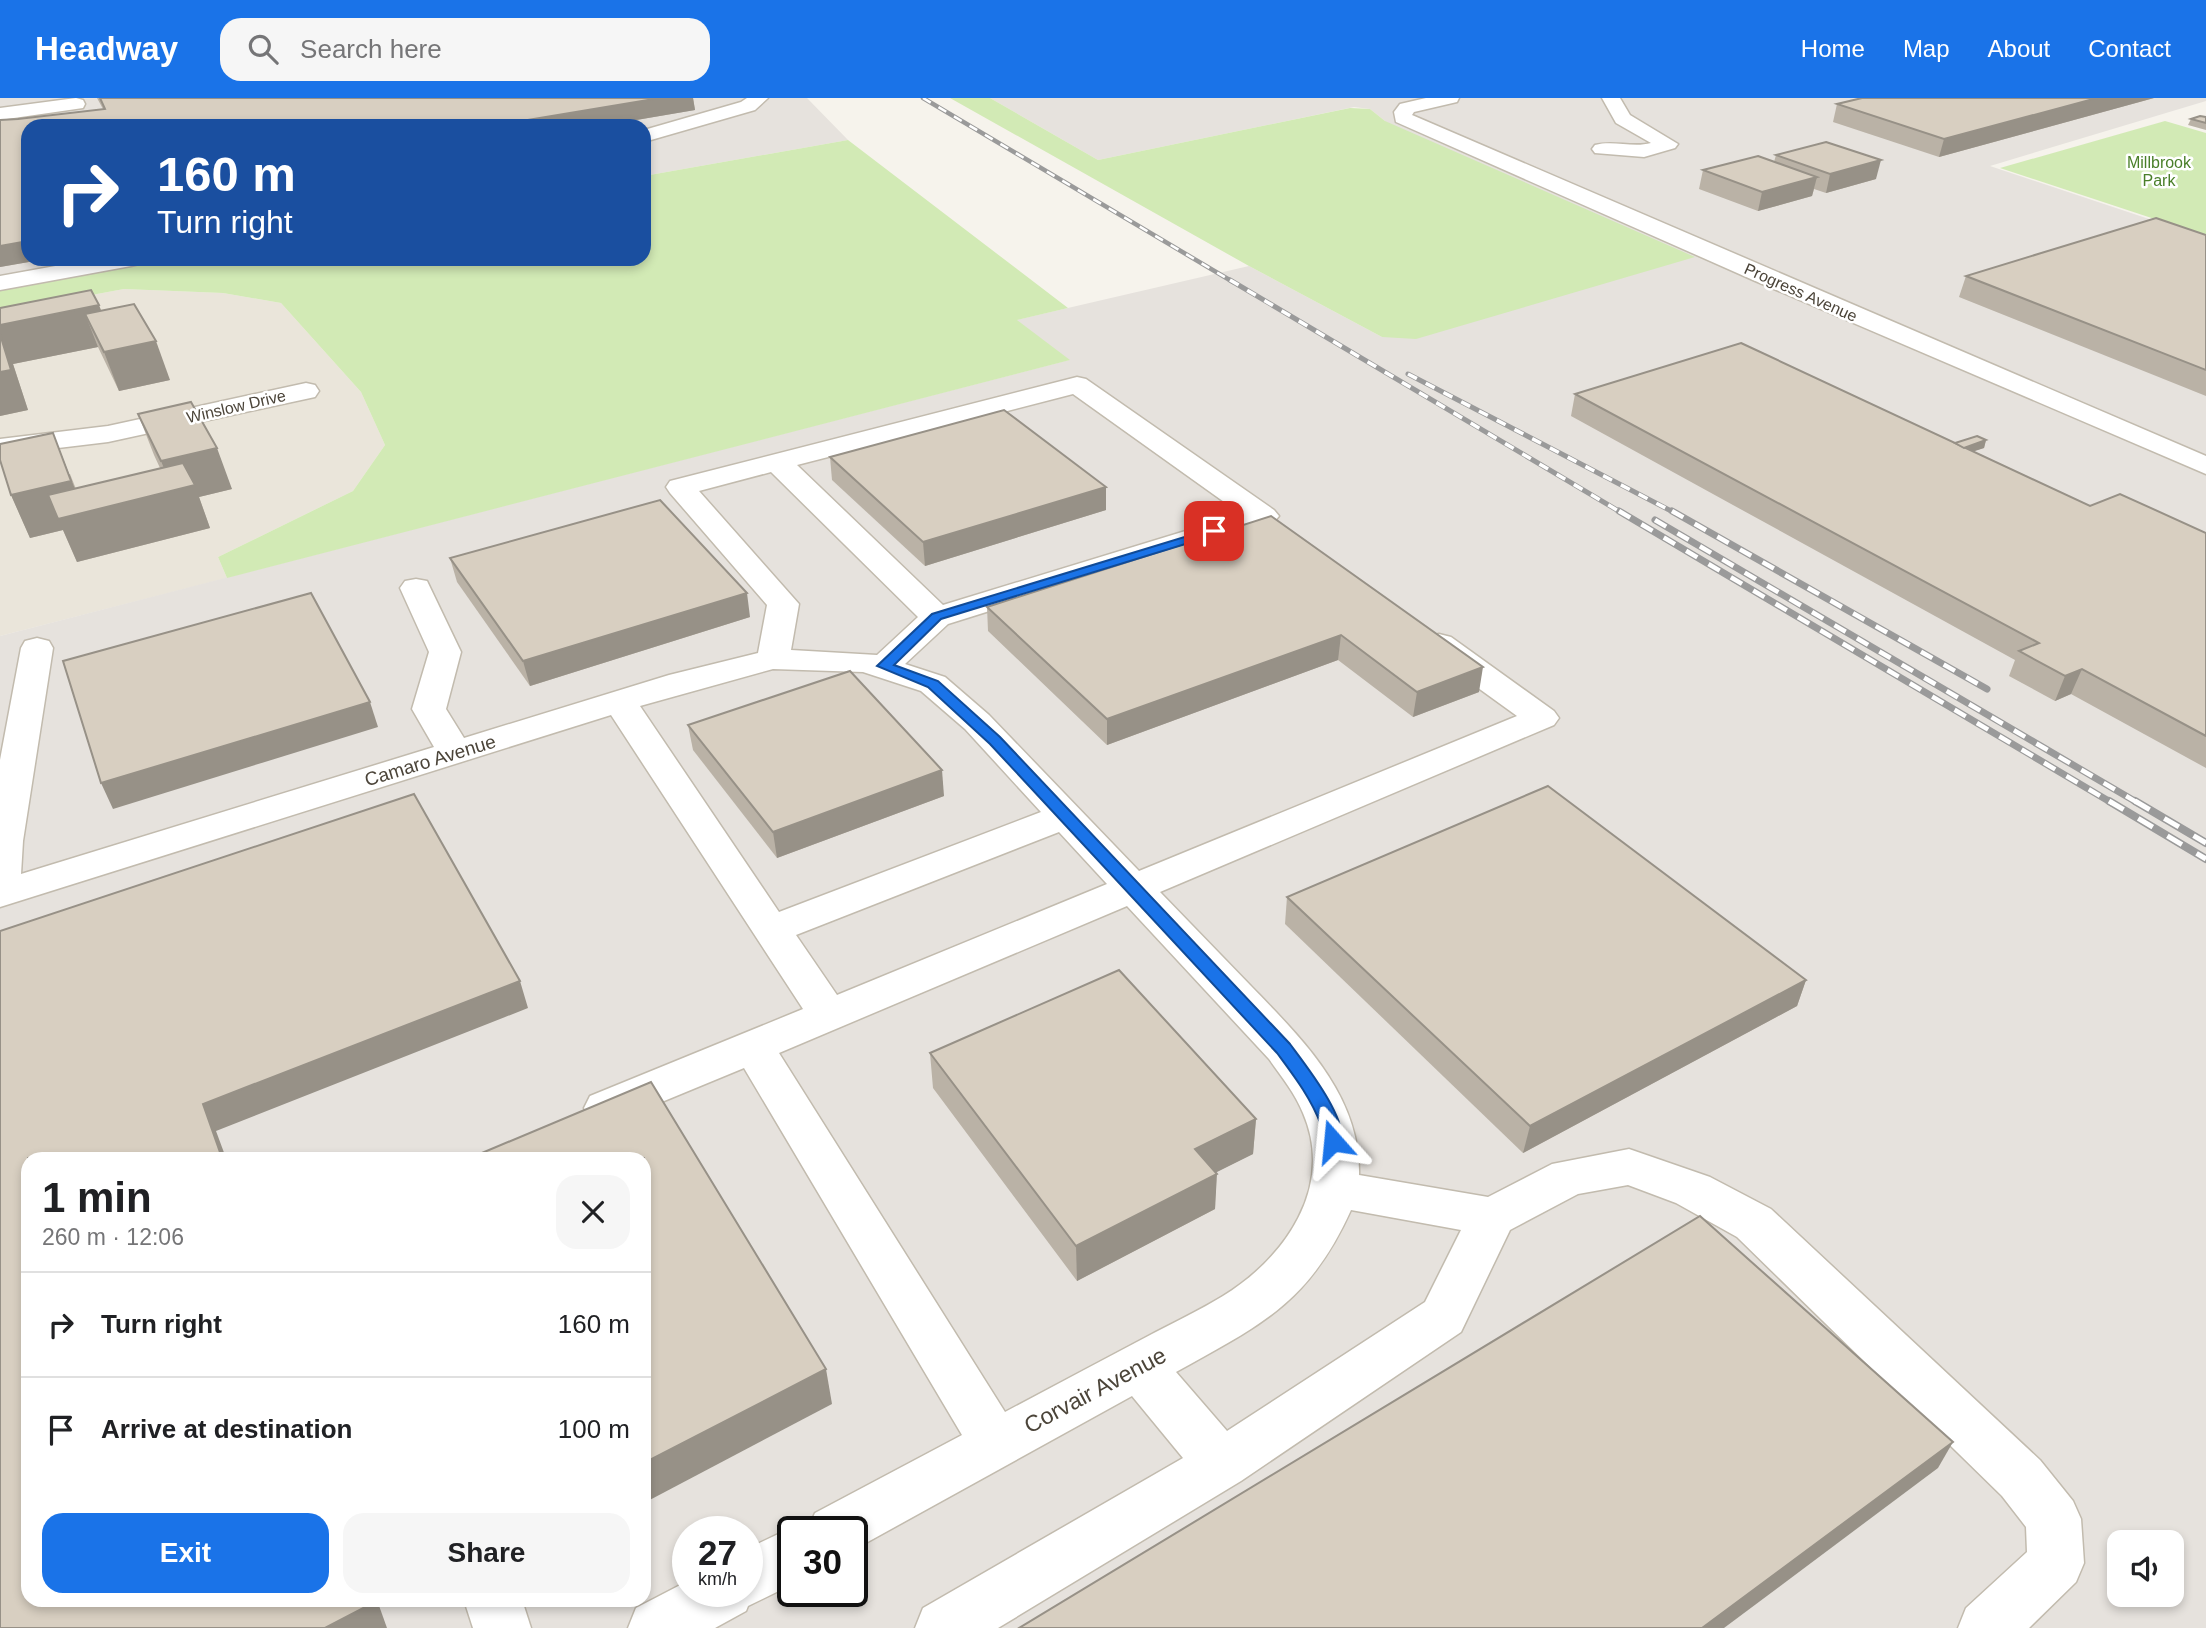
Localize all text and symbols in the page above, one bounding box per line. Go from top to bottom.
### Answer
search box [220,18,710,81]
text: Headway [35,30,178,67]
icon: search [244,30,282,68]
text: Search here [300,34,442,64]
text: Home [1801,35,1865,62]
text: Map [1903,35,1950,62]
text: About [1988,35,2050,62]
text: Contact [2088,35,2171,62]
icon: right [42,147,133,238]
text: 160 m [157,147,296,201]
park label: Millbrook Park [2127,154,2192,189]
text: Turn right [157,204,293,240]
street label: Progress Avenue [1742,260,1860,325]
street label: Winslow Drive [185,387,287,426]
pin [1184,501,1244,561]
icon: arrive [1195,512,1233,550]
street label: Camaro Avenue [362,731,498,790]
position arrow [1296,1104,1370,1178]
text: 1 min [42,1174,152,1221]
button: close [556,1175,630,1249]
text: 260 m · 12:06 [42,1224,184,1250]
icon: right [42,1306,80,1344]
text: Turn right [101,1309,222,1339]
text: 160 m [558,1309,630,1339]
street label: Corvair Avenue [1020,1342,1170,1438]
icon: arrive [42,1411,80,1449]
text: Arrive at destination [101,1414,352,1444]
text: 100 m [558,1414,630,1444]
button: Exit [42,1513,329,1593]
button: Share [343,1513,630,1593]
speed limit sign: 30 [777,1516,868,1607]
map controls [2107,1530,2184,1607]
button: sound [2107,1530,2184,1607]
text: 27 [698,1533,737,1572]
text: km/h [698,1569,737,1589]

